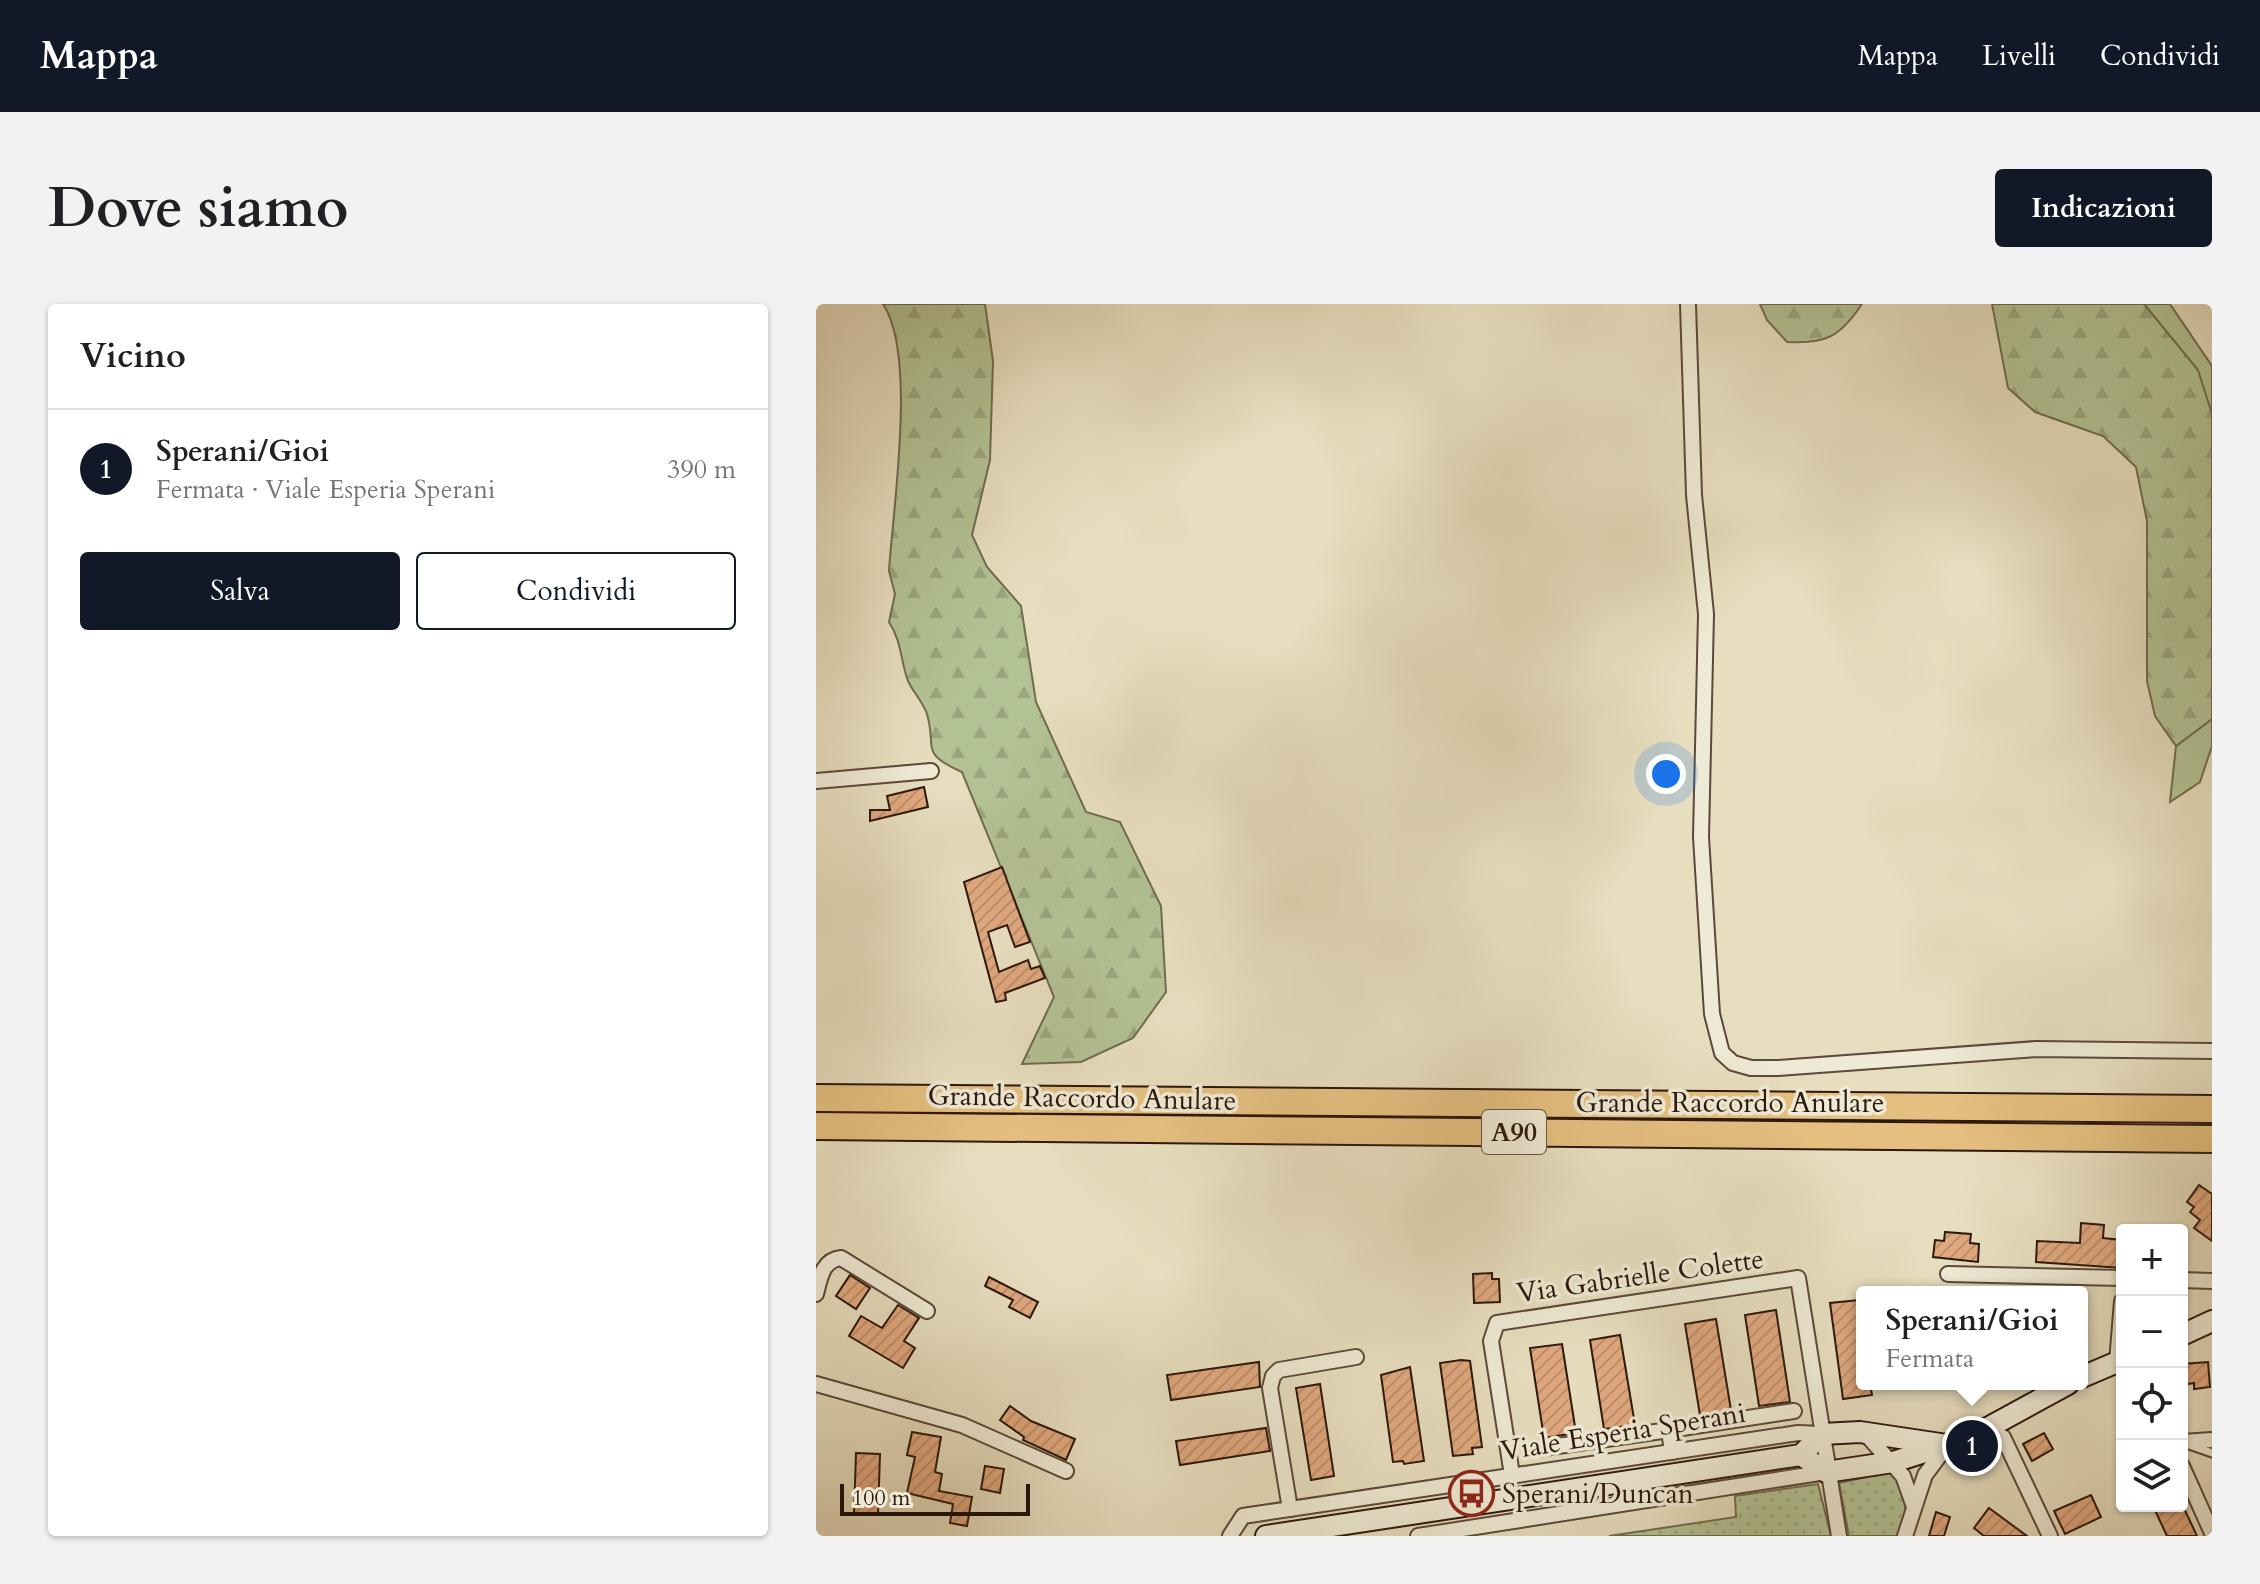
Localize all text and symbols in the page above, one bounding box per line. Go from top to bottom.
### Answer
text: Mappa [40,30,158,82]
text: Mappa [1858,37,1938,75]
text: Livelli [1982,37,2056,75]
text: Condividi [2100,37,2220,75]
button: Indicazioni [1995,169,2212,247]
text: Dove siamo [48,171,349,246]
text: Vicino [80,333,186,379]
text: Sperani/Gioi [156,431,329,472]
text: 1 [99,452,113,487]
text: 390 m [667,452,736,487]
text: Fermata · Viale Esperia Sperani [156,472,495,507]
button: Salva [80,552,400,630]
button: Condividi [416,552,736,630]
your location [1646,754,1686,794]
street label: Grande Raccordo Anulare [927,1076,1237,1120]
street label: Grande Raccordo Anulare [1576,1084,1884,1122]
road number: A90 [1482,1110,1546,1154]
map controls [2116,1224,2188,1512]
button: + [2116,1224,2188,1296]
street label: Via Gabrielle Colette [1514,1240,1766,1312]
popup [1856,1286,2088,1390]
button: − [2116,1296,2188,1368]
text: Sperani/Gioi [1885,1300,2059,1341]
text: Fermata [1885,1341,1974,1376]
button: locate [2116,1368,2188,1440]
street label: Viale Esperia Sperani [1498,1394,1749,1470]
pin: 1 [1946,1416,1998,1476]
button: layers [2116,1440,2188,1512]
bus stop icon: Sperani/Duncan [1447,1469,1495,1517]
place label: Sperani/Duncan [1502,1475,1694,1513]
scale bar [840,1480,1030,1516]
text: 100 m [852,1483,910,1513]

